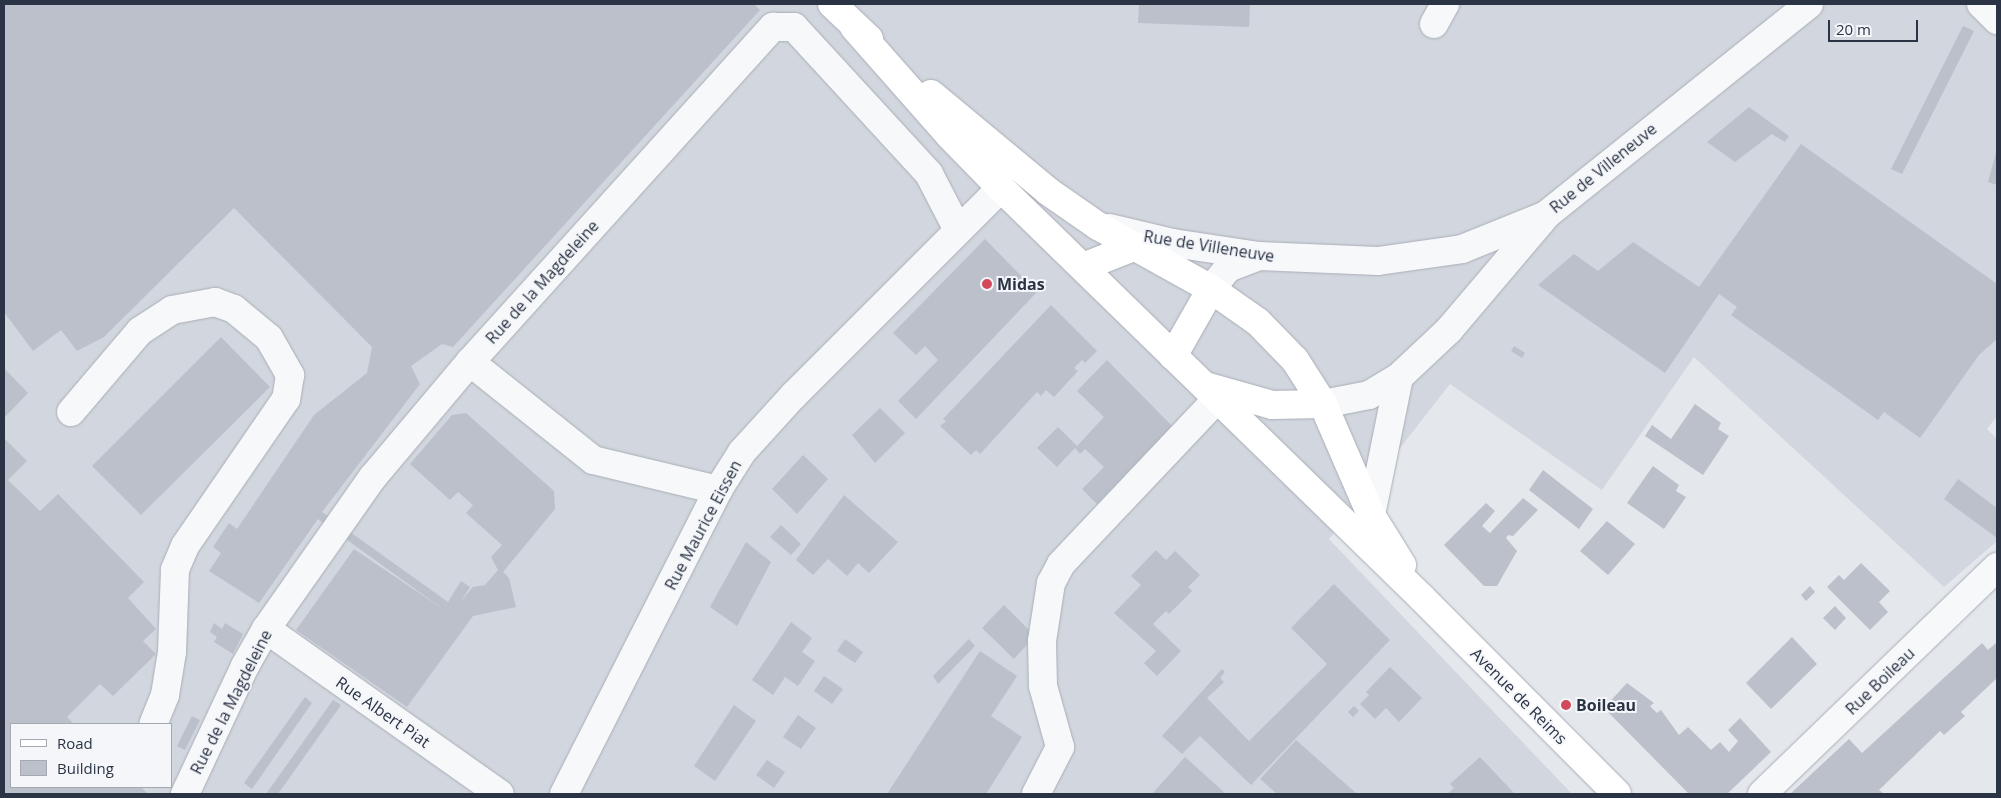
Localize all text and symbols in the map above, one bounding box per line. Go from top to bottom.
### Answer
scale bar [1831,10,1921,42]
text: 20 m [1836,19,1871,39]
street label: Rue de Villeneuve [1546,119,1660,217]
street label: Rue de la Magdeleine [482,216,602,348]
street label: Rue de Villeneuve [1142,226,1276,266]
place label: Midas [997,274,1045,294]
marker: Midas [981,278,993,290]
street label: Rue Maurice Eissen [661,457,745,593]
street label: Rue de la Magdeleine [186,627,276,777]
street label: Rue Boileau [1841,643,1919,719]
street label: Avenue de Reims [1467,644,1571,748]
street label: Rue Albert Piat [332,672,434,752]
place label: Boileau [1576,695,1636,715]
marker: Boileau [1560,699,1572,711]
legend [10,723,172,788]
text: Road [57,733,93,753]
text: Building [57,758,114,778]

